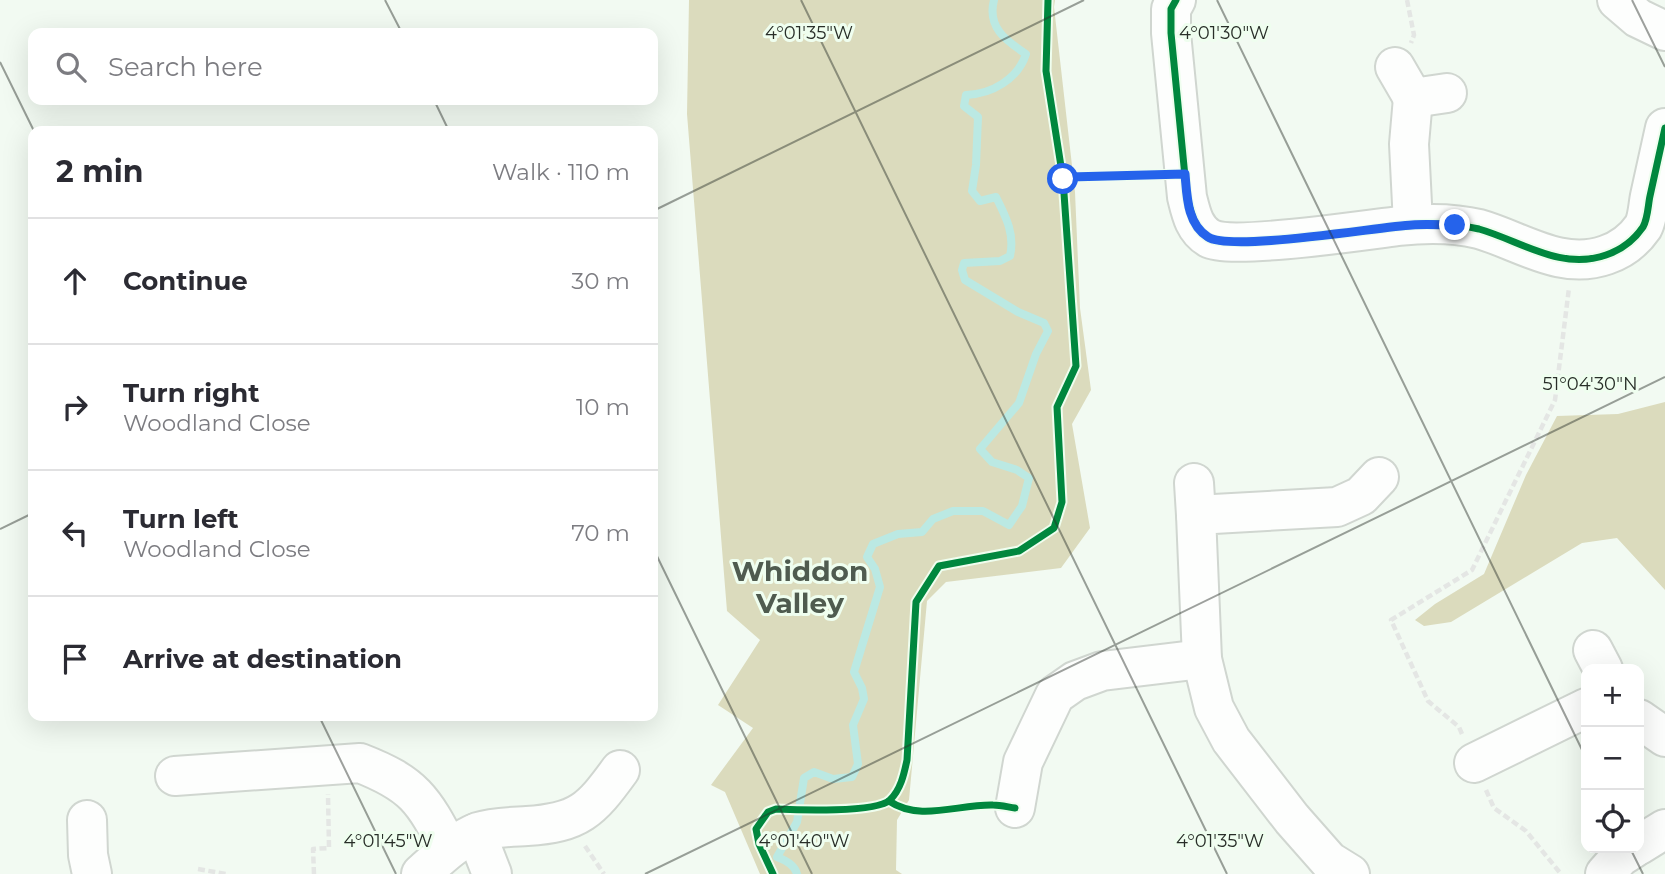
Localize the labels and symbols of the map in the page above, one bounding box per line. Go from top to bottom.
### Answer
text: 4°01'35"W [765,22,853,44]
text: 4°01'30"W [1179,22,1269,44]
route start [1047,163,1078,194]
route end [1439,209,1470,240]
text: 51°04'30"N [1542,373,1638,395]
district label: Whiddon Valley [732,554,868,620]
text: 4°01'45"W [343,830,433,852]
text: 4°01'40"W [759,830,849,852]
text: 4°01'35"W [1176,830,1264,852]

